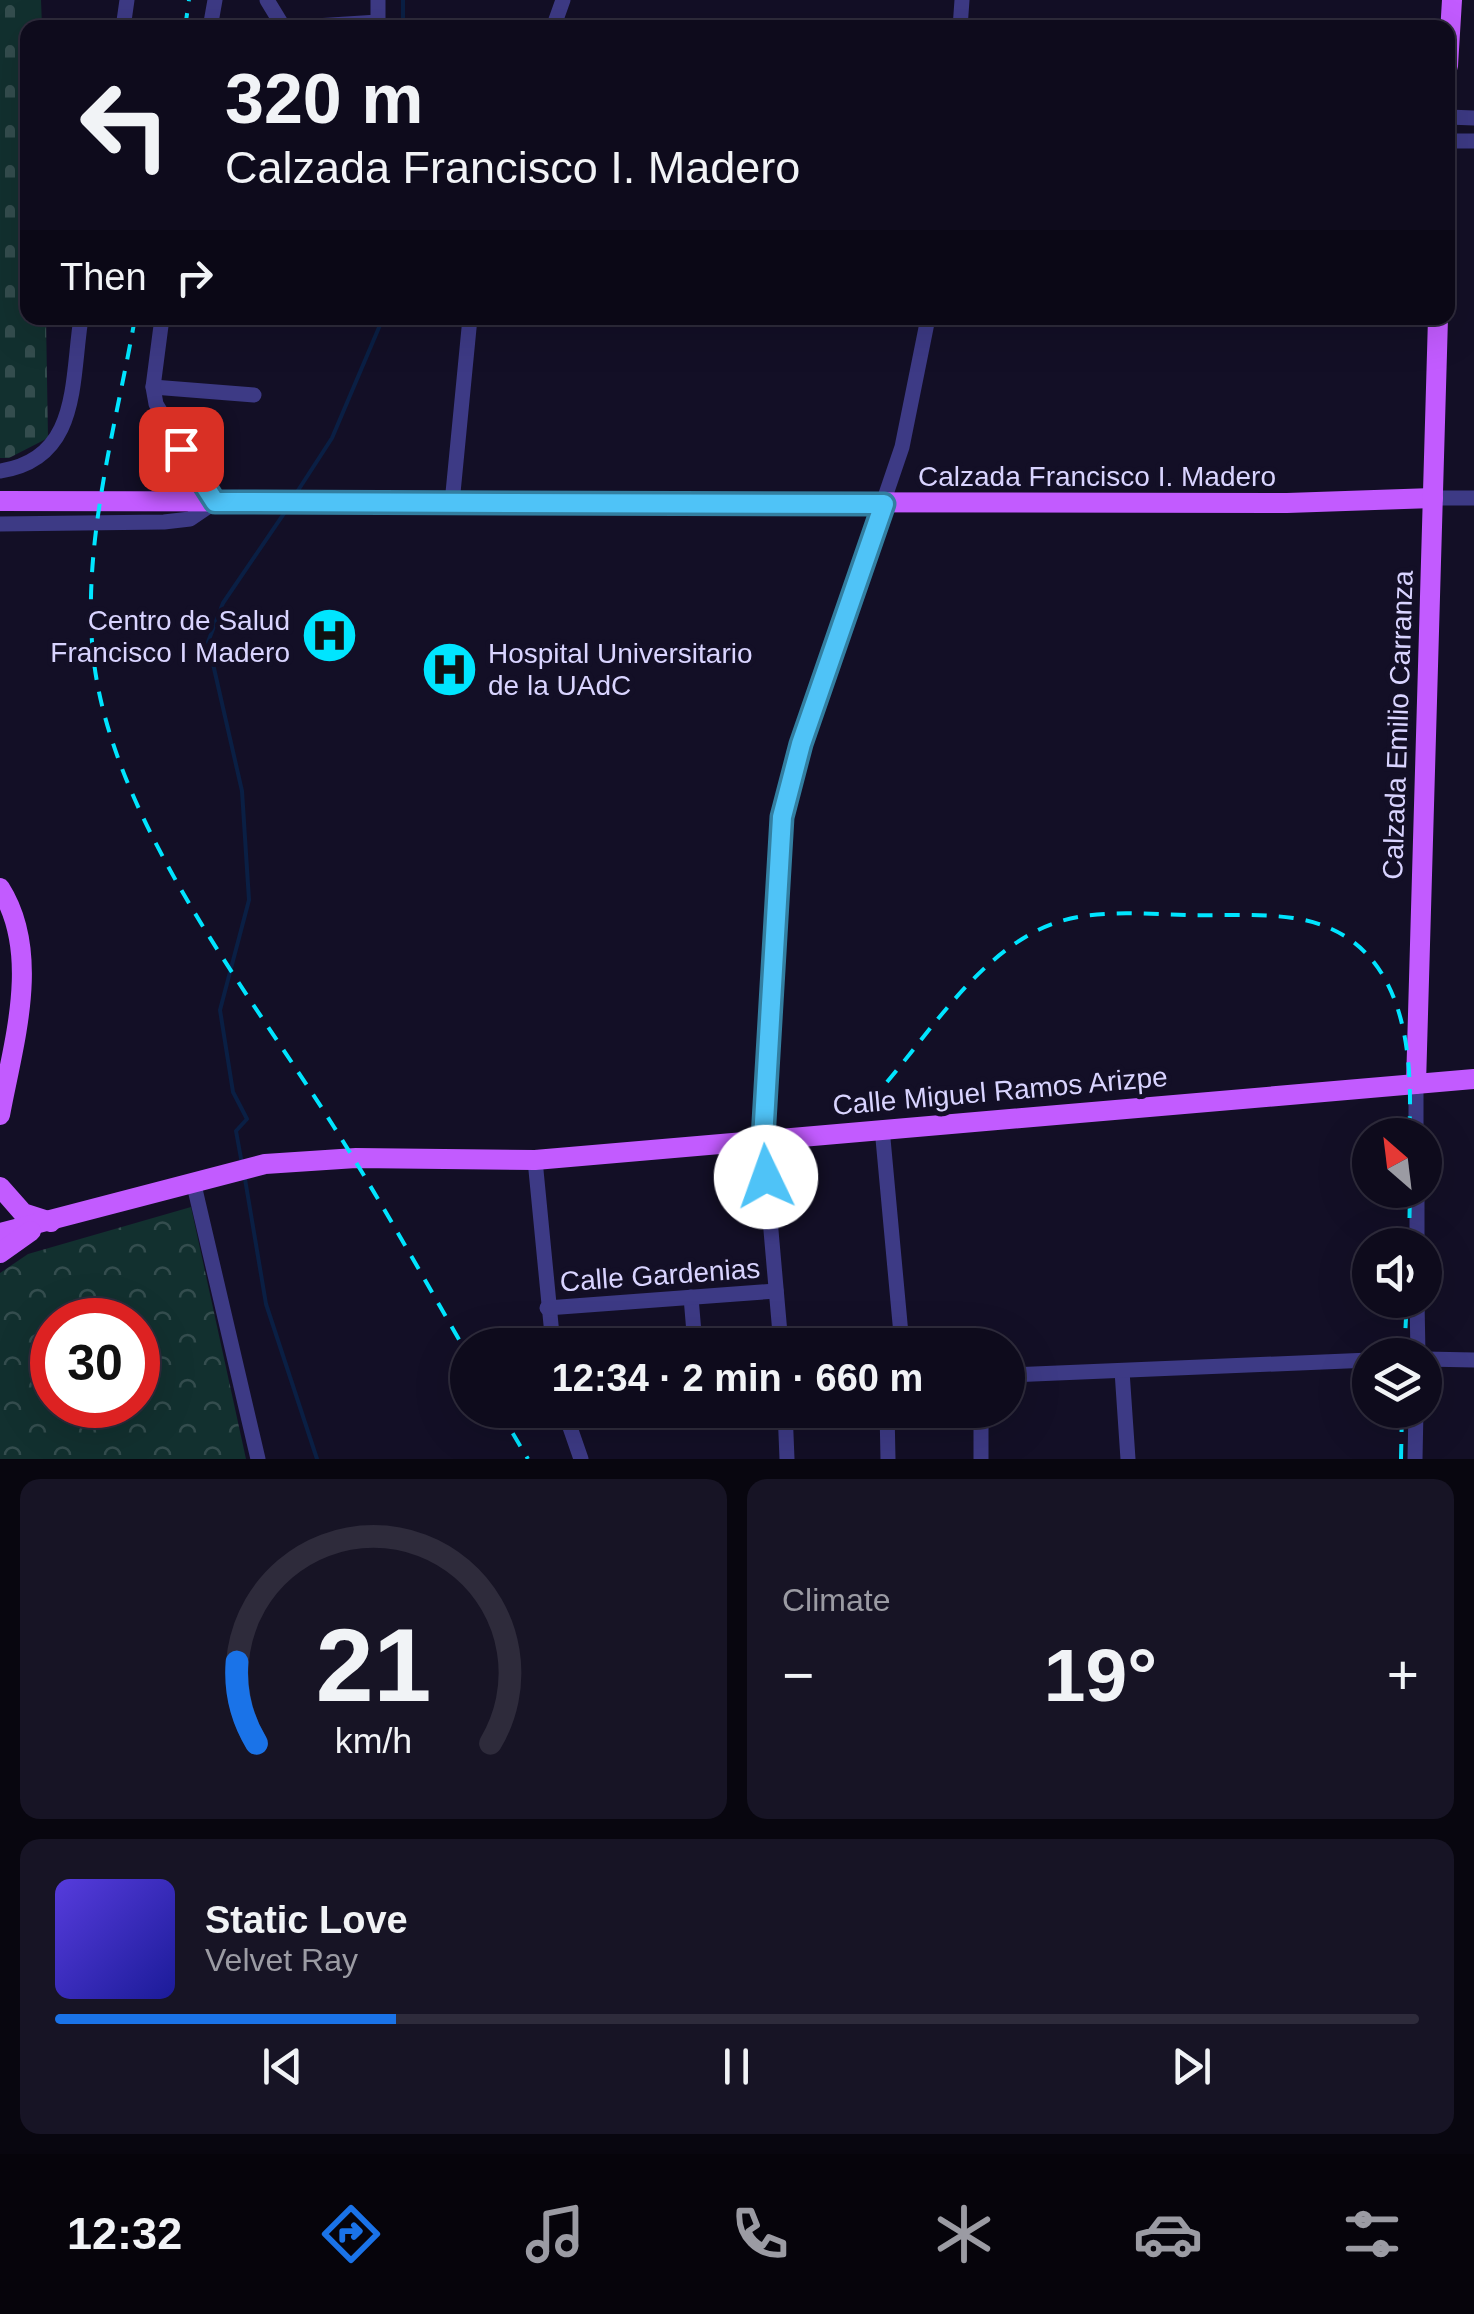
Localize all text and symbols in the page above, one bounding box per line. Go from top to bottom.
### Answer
icon: left [60,60,190,190]
text: 320 m [225,60,423,138]
text: Calzada Francisco I. Madero [225,142,800,193]
icon: right [167,250,222,305]
text: Then [60,256,147,298]
pin [139,407,224,492]
icon: arrive [154,422,209,477]
street label: Calzada Francisco I. Madero [918,461,1276,492]
street label: Calzada Emilio Carranza [1377,569,1419,880]
place label: Centro de Salud Francisco I Madero [50,605,290,668]
hospital icon: Centro de Salud Francisco I Madero [299,606,359,666]
place label: Hospital Universitario de la UAdC [488,638,753,701]
hospital icon: Hospital Universitario de la UAdC [419,639,479,699]
street label: Calle Miguel Ramos Arizpe [831,1061,1169,1121]
north arrow [1352,1118,1442,1208]
map controls [1352,1118,1442,1428]
position arrow [714,1125,818,1229]
button: sound [1352,1228,1442,1318]
street label: Calle Gardenias [559,1253,761,1297]
speed limit sign: 30 [30,1298,160,1428]
button: layers [1352,1338,1442,1428]
text: 12:34 · 2 min · 660 m [552,1357,923,1399]
text: Climate [782,1582,890,1618]
text: 21 [316,1607,431,1723]
text: 19° [1044,1633,1157,1717]
text: − [782,1644,814,1706]
text: + [1387,1644,1419,1706]
text: km/h [335,1721,412,1761]
text: Static Love [205,1899,408,1941]
text: Velvet Ray [205,1942,358,1978]
icon: previous [255,2039,310,2094]
icon: pause [709,2039,764,2094]
icon: next [1164,2039,1219,2094]
icon: directions [316,2199,386,2269]
icon: music [520,2199,590,2269]
icon: phone [725,2199,795,2269]
icon: climate [929,2199,999,2269]
icon: car [1133,2199,1203,2269]
icon: filters [1337,2199,1407,2269]
text: 12:32 [67,2208,182,2259]

